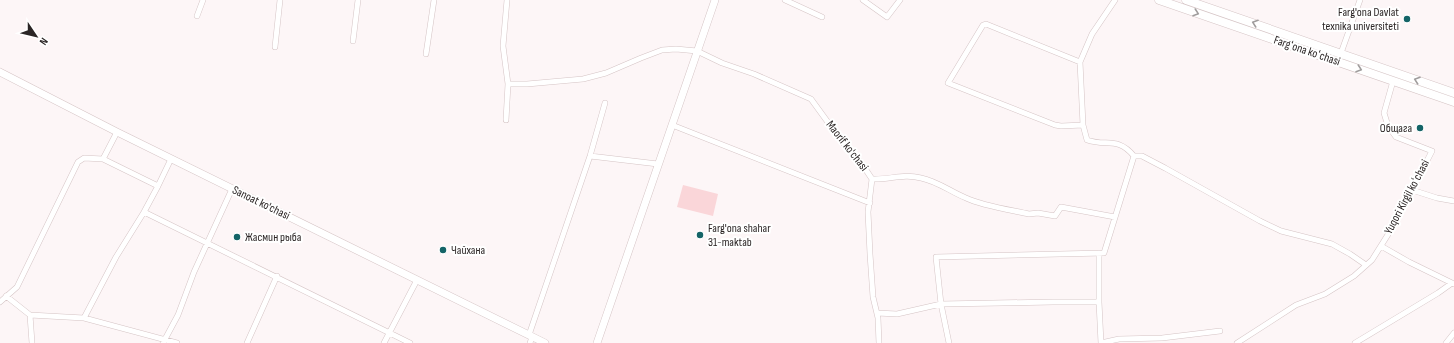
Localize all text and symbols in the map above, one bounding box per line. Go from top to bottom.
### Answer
place label: Farg'ona Davlat texnika universiteti [1322,5,1399,34]
one-way arrow [1192,8,1199,16]
marker: Farg'ona Davlat texnika universiteti [1402,14,1412,24]
north arrow [16,16,56,56]
one-way arrow [1251,19,1258,28]
street label: Fargʻona koʻchasi [1272,33,1342,69]
text: N [37,35,51,48]
one-way arrow [1355,64,1362,73]
one-way arrow [1414,76,1421,84]
street label: Maorif ko'chasi [823,118,871,174]
place label: Общага [1380,121,1412,136]
marker: Общага [1415,123,1425,133]
street label: Yuqori Kirgil koʻchasi [1381,157,1433,237]
street label: Sanoat ko'chasi [230,183,292,223]
place label: Farg'ona shahar 31-maktab [708,221,771,250]
place label: Жасмин рыба [245,230,302,245]
marker: Farg'ona shahar 31-maktab [695,230,705,240]
marker: Жасмин рыба [232,232,242,242]
place label: Чайхана [451,243,485,258]
marker: Чайхана [438,245,448,255]

